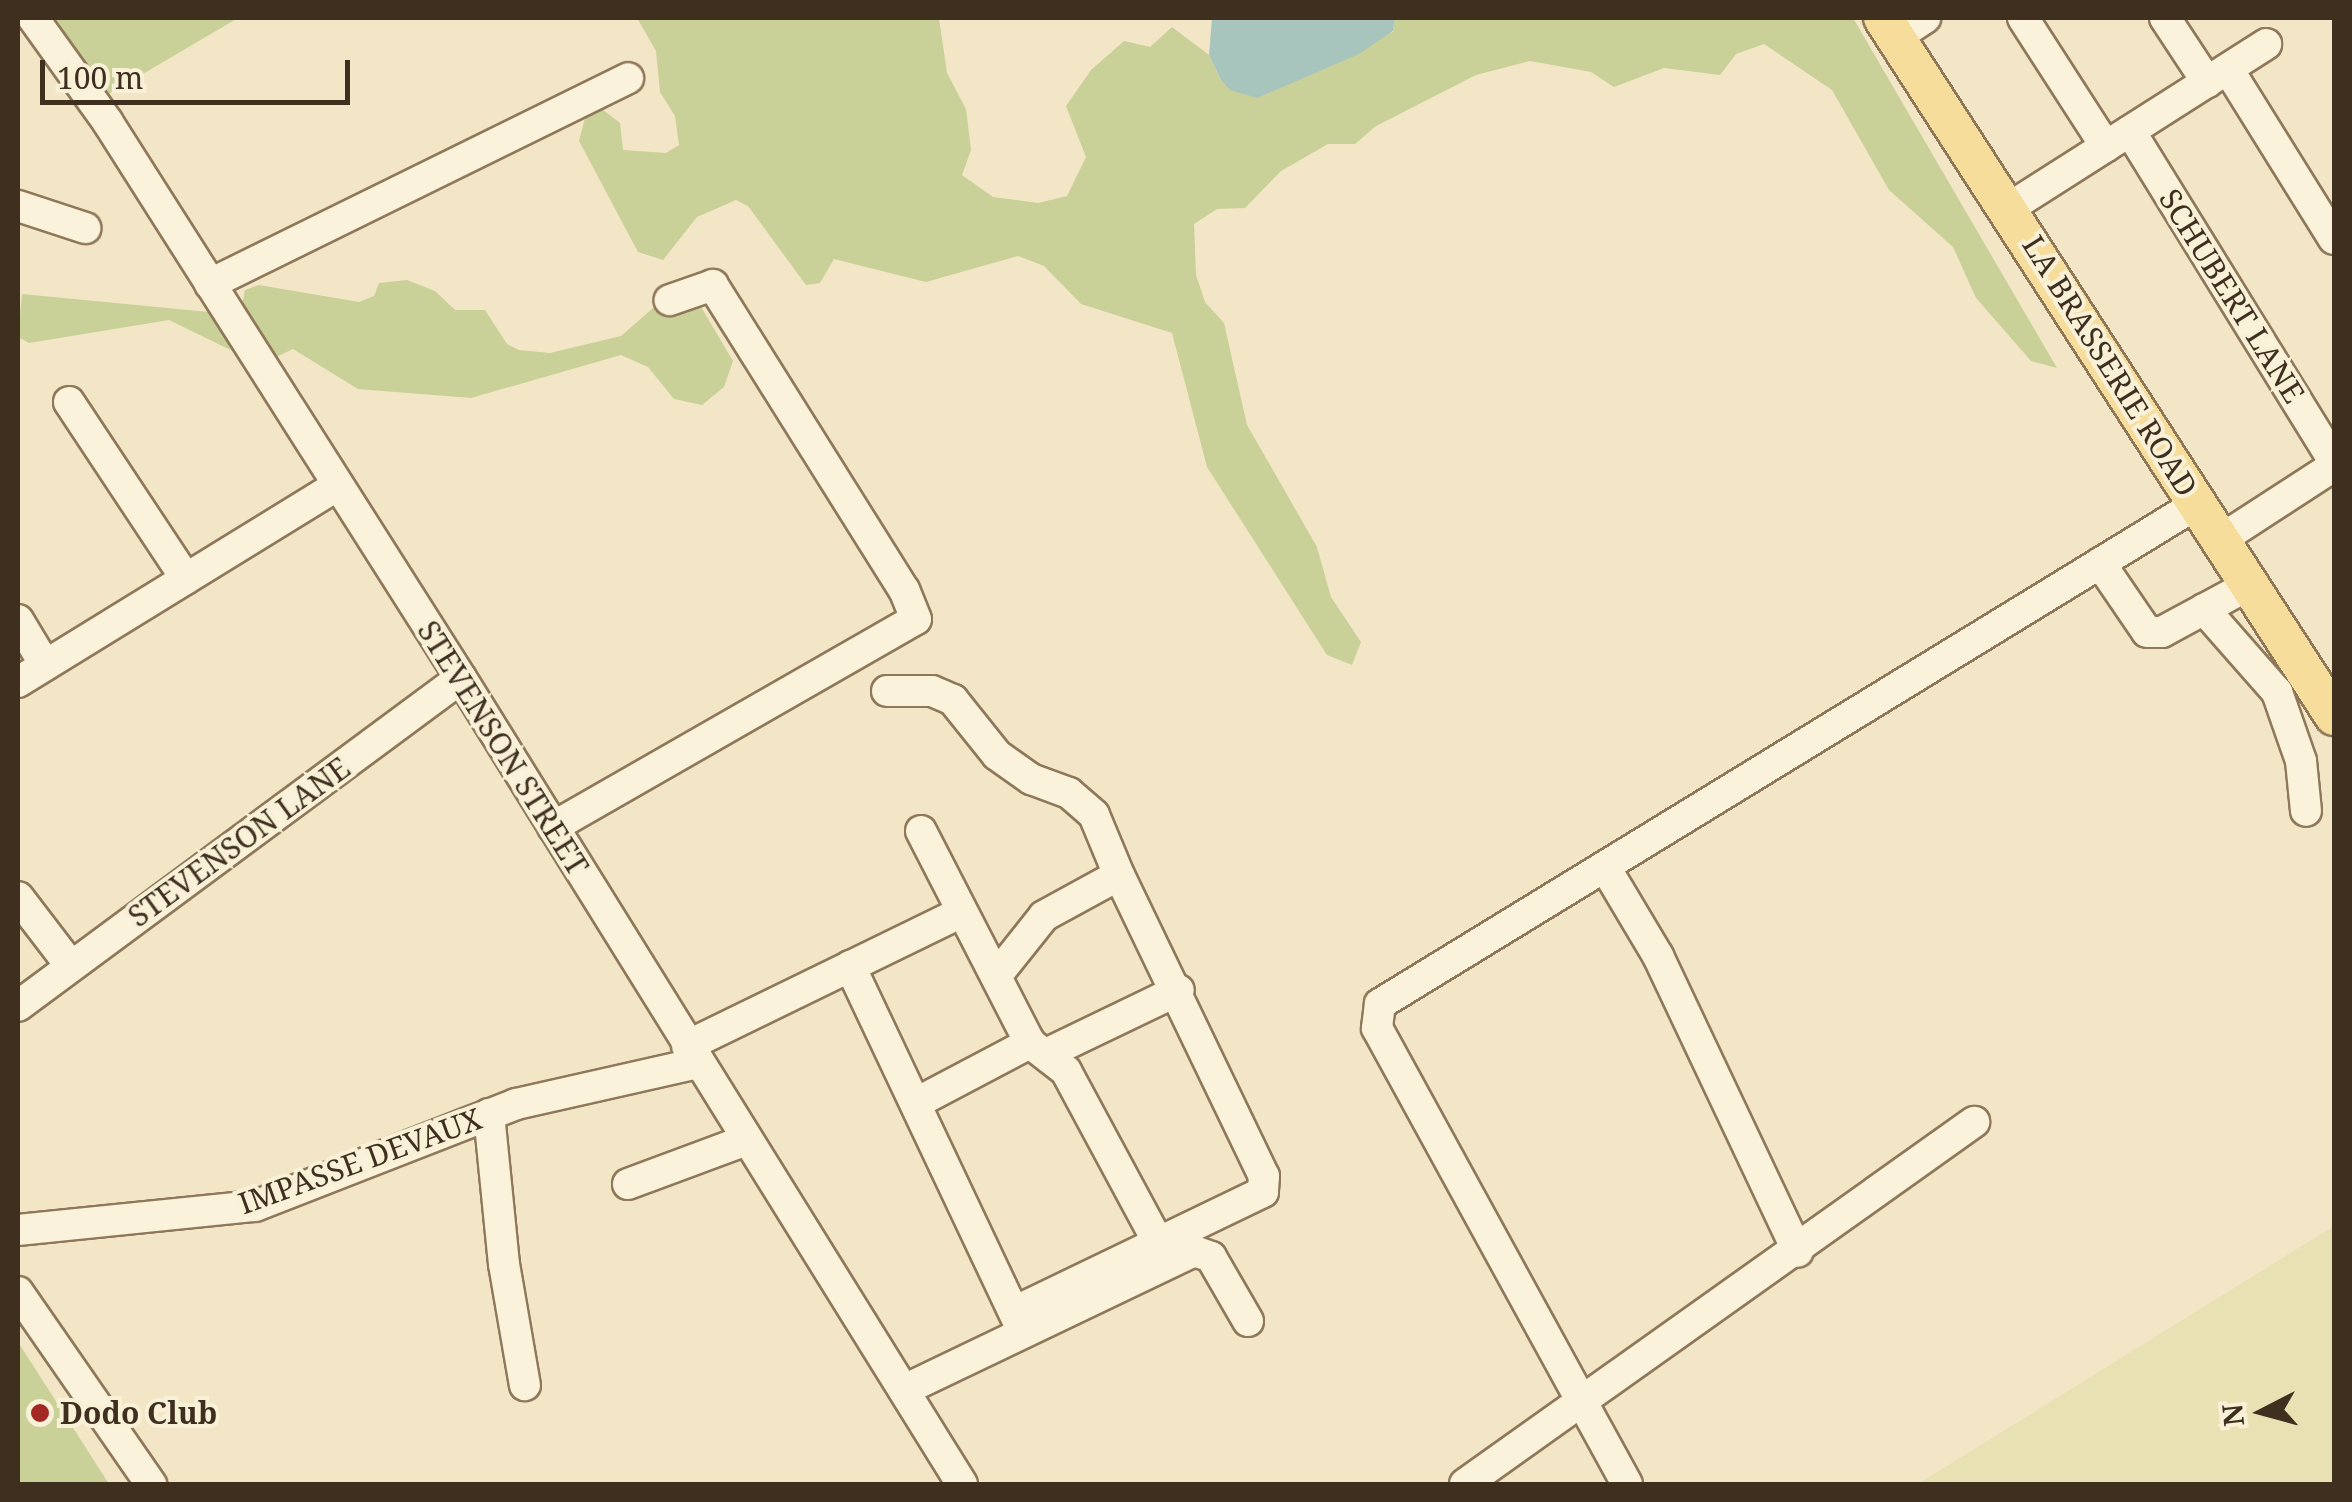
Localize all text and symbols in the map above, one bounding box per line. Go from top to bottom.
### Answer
scale bar [45,40,355,102]
text: 100 m [57,57,143,98]
street label: SCHUBERT LANE [2152,183,2312,409]
street label: LA BRASSERIE ROAD [2015,229,2205,503]
street label: STEVENSON STREET [410,614,596,882]
street label: STEVENSON LANE [121,750,357,934]
street label: IMPASSE DEVAUX [234,1100,486,1222]
north arrow [2212,1362,2312,1462]
place label: Dodo Club [60,1395,217,1431]
marker: Dodo Club [29,1402,51,1424]
text: N [2212,1402,2252,1428]

